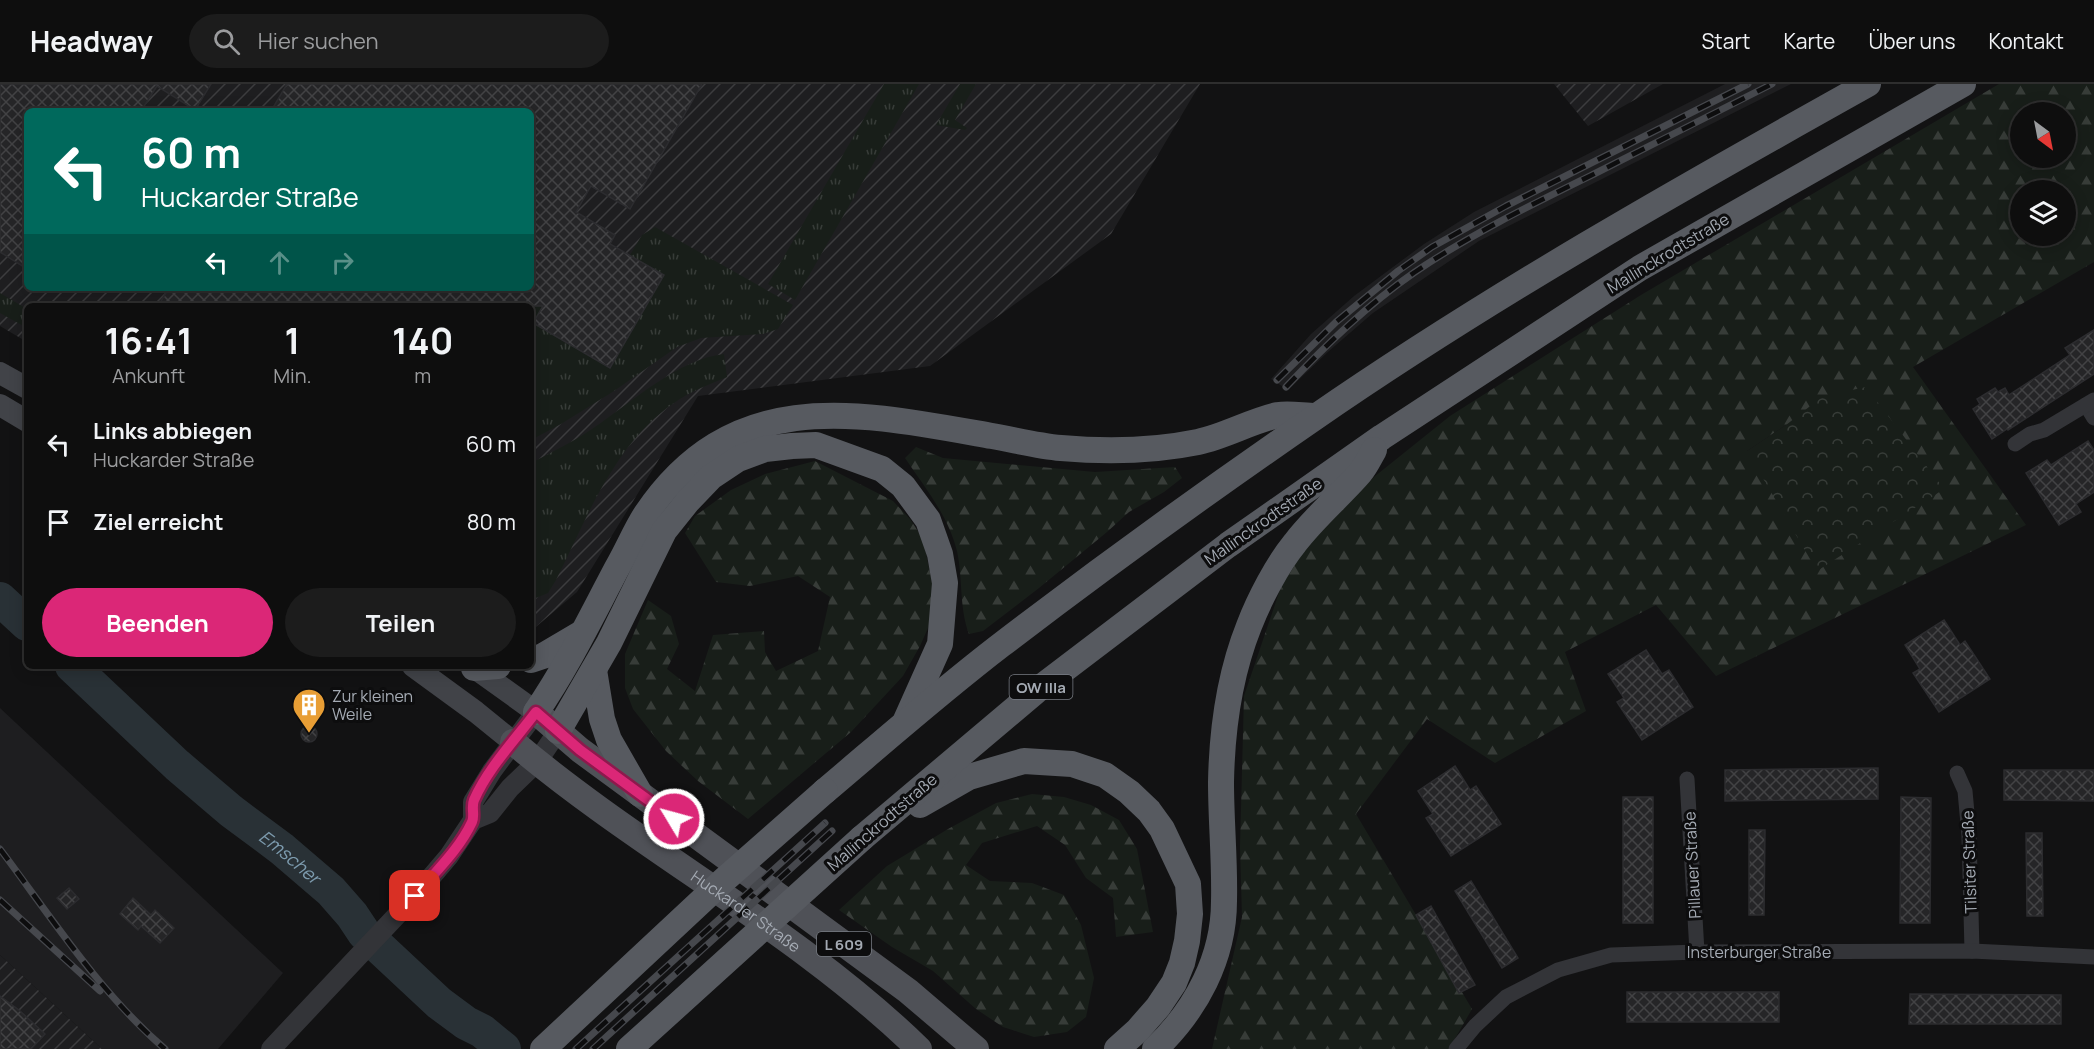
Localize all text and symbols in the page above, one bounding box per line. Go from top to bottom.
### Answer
search box [189,14,609,68]
text: Headway [30,22,153,60]
icon: search [210,25,243,58]
text: Hier suchen [258,26,379,56]
text: Start [1701,27,1750,55]
text: Karte [1783,27,1835,55]
text: Über uns [1868,27,1956,55]
text: Kontakt [1989,27,2064,55]
north arrow [2010,102,2076,168]
map controls [2010,102,2076,246]
text: 60 m [141,123,241,181]
icon: left [42,132,120,210]
text: Huckarder Straße [141,178,359,215]
button: layers [2010,180,2076,246]
street label: Mallinckrodtstraße [1603,208,1733,298]
icon: left [200,246,233,279]
icon: ahead [263,246,296,279]
icon: right [326,246,359,279]
text: 16:41 [105,316,193,365]
text: 1 [284,316,300,365]
text: 140 [392,316,453,365]
text: Ankunft [112,362,185,389]
text: Min. [273,362,312,389]
text: m [414,362,431,389]
text: Links abbiegen [93,416,252,446]
icon: left [42,428,75,461]
text: 60 m [466,429,516,459]
text: Huckarder Straße [93,446,254,473]
street label: Mallinckrodtstraße [1200,472,1326,570]
icon: arrive [42,506,75,539]
text: Ziel erreicht [93,507,224,537]
text: 80 m [467,507,516,537]
button: Beenden [42,588,273,657]
button: Teilen [285,588,516,657]
road number: OW IIIa [1010,675,1072,699]
place label: Zur kleinen Weile [332,685,413,725]
building icon: Zur kleinen Weile [291,687,327,734]
street label: Mallinckrodtstraße [822,768,942,876]
position arrow [642,787,706,851]
street label: Tilsiter Straße [1956,810,1982,914]
street label: Pillauer Straße [1678,811,1706,919]
water label: Emscher [255,824,328,891]
street label: Huckarder Straße [687,865,805,957]
pin [389,870,440,921]
icon: arrive [398,879,431,912]
road number: L 609 [817,932,871,956]
street label: Insterburger Straße [1687,941,1831,963]

